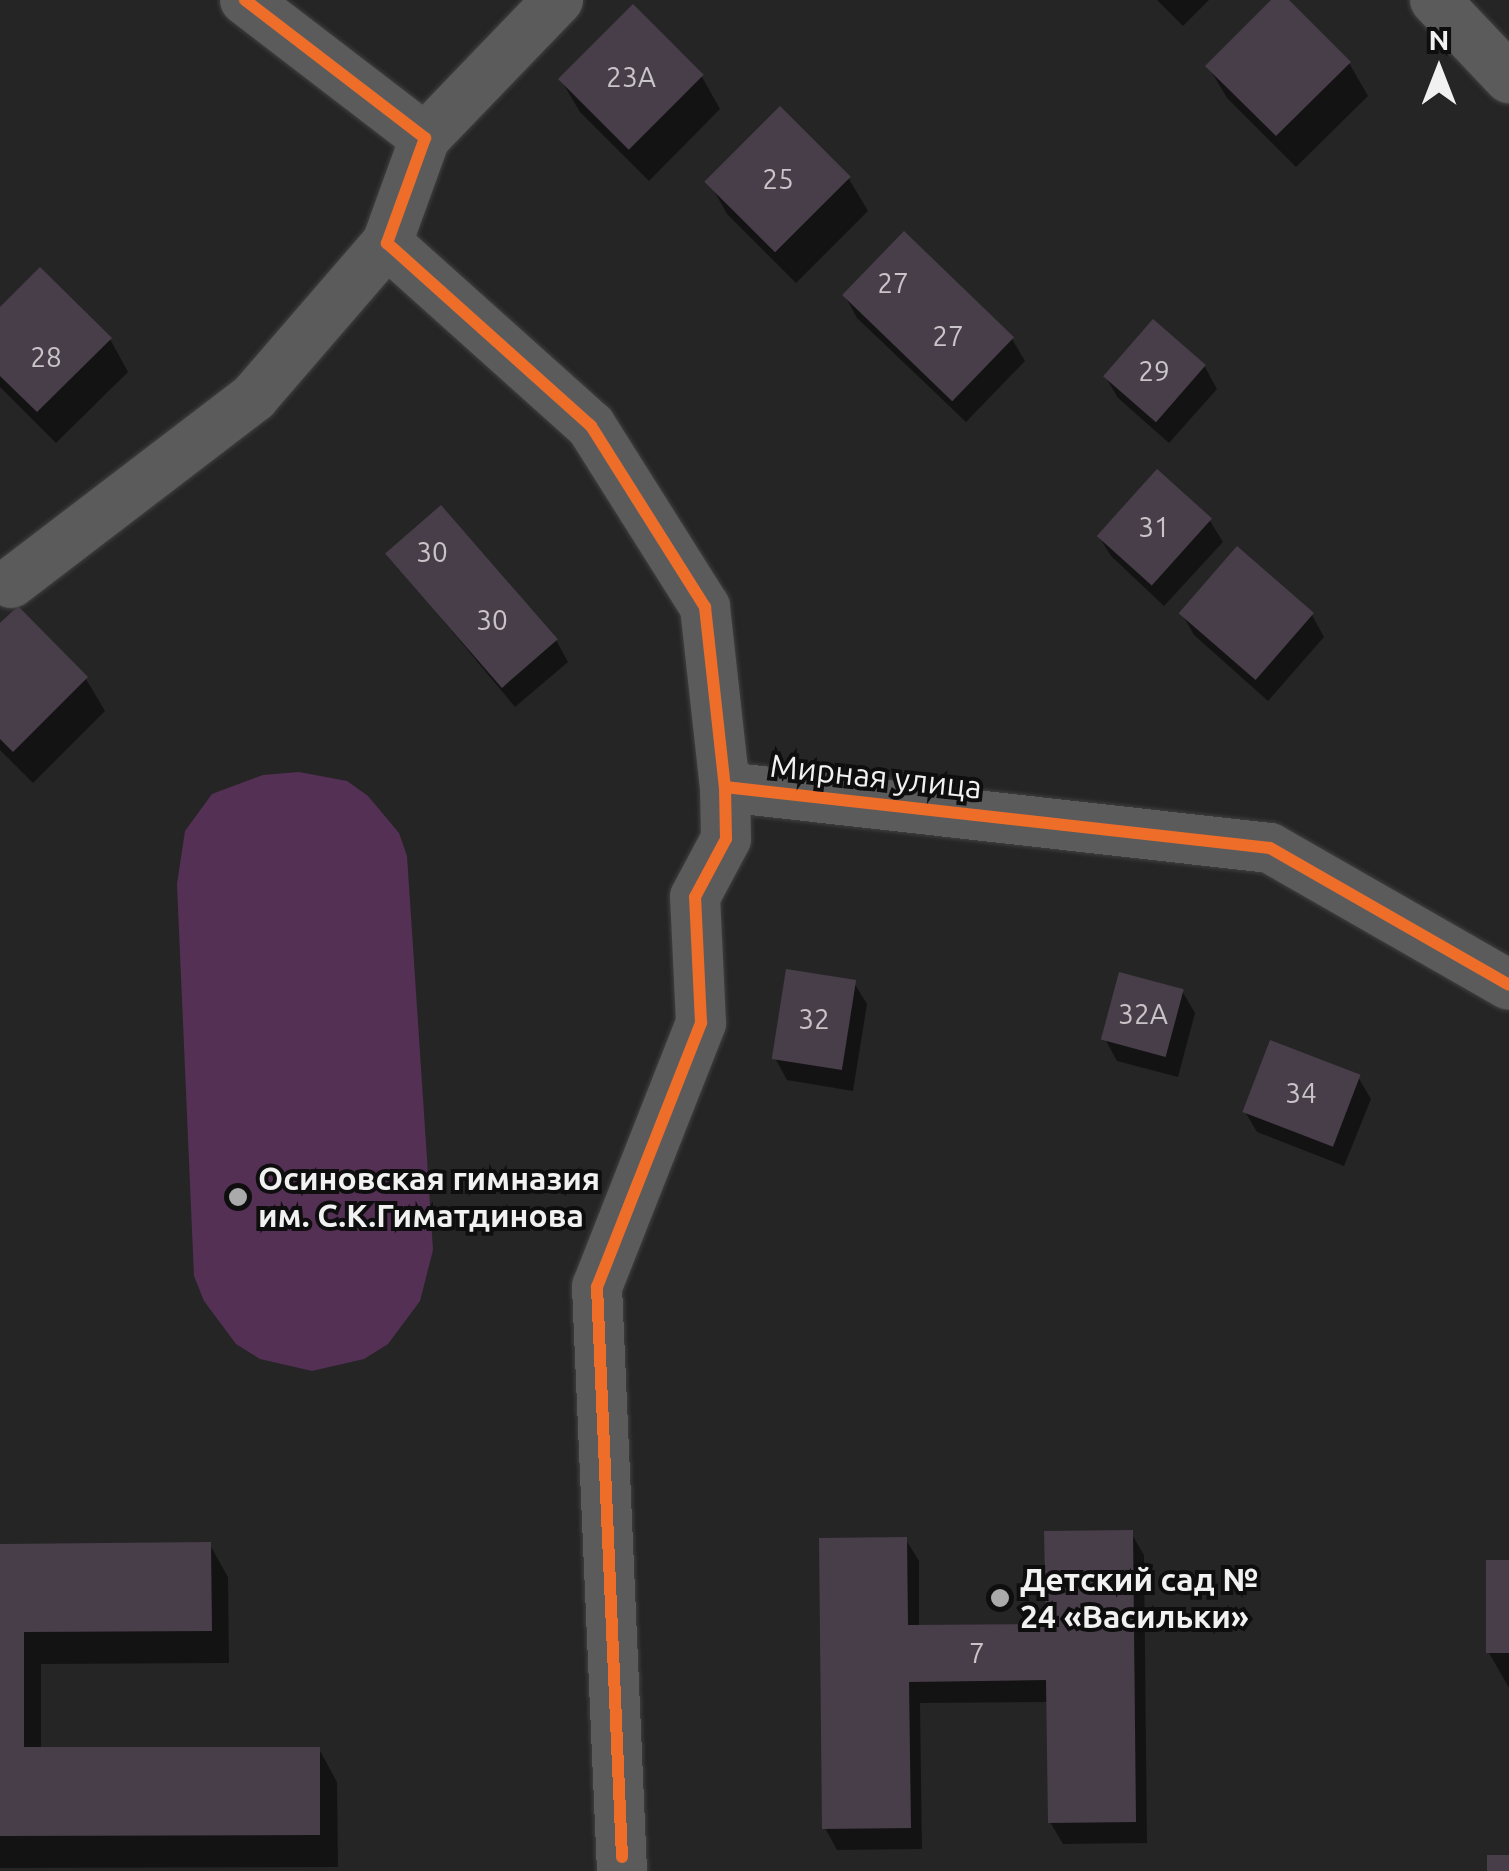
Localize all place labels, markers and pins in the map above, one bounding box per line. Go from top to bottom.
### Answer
place label: Осиновская гимназия им. С.К.Гиматдинова [258,1160,600,1235]
marker: Осиновская гимназия им. С.К.Гиматдинова [227,1186,249,1208]
place label: Детский сад № 24 «Васильки» [1020,1561,1258,1636]
marker: Детский сад № 24 «Васильки» [989,1587,1011,1609]

